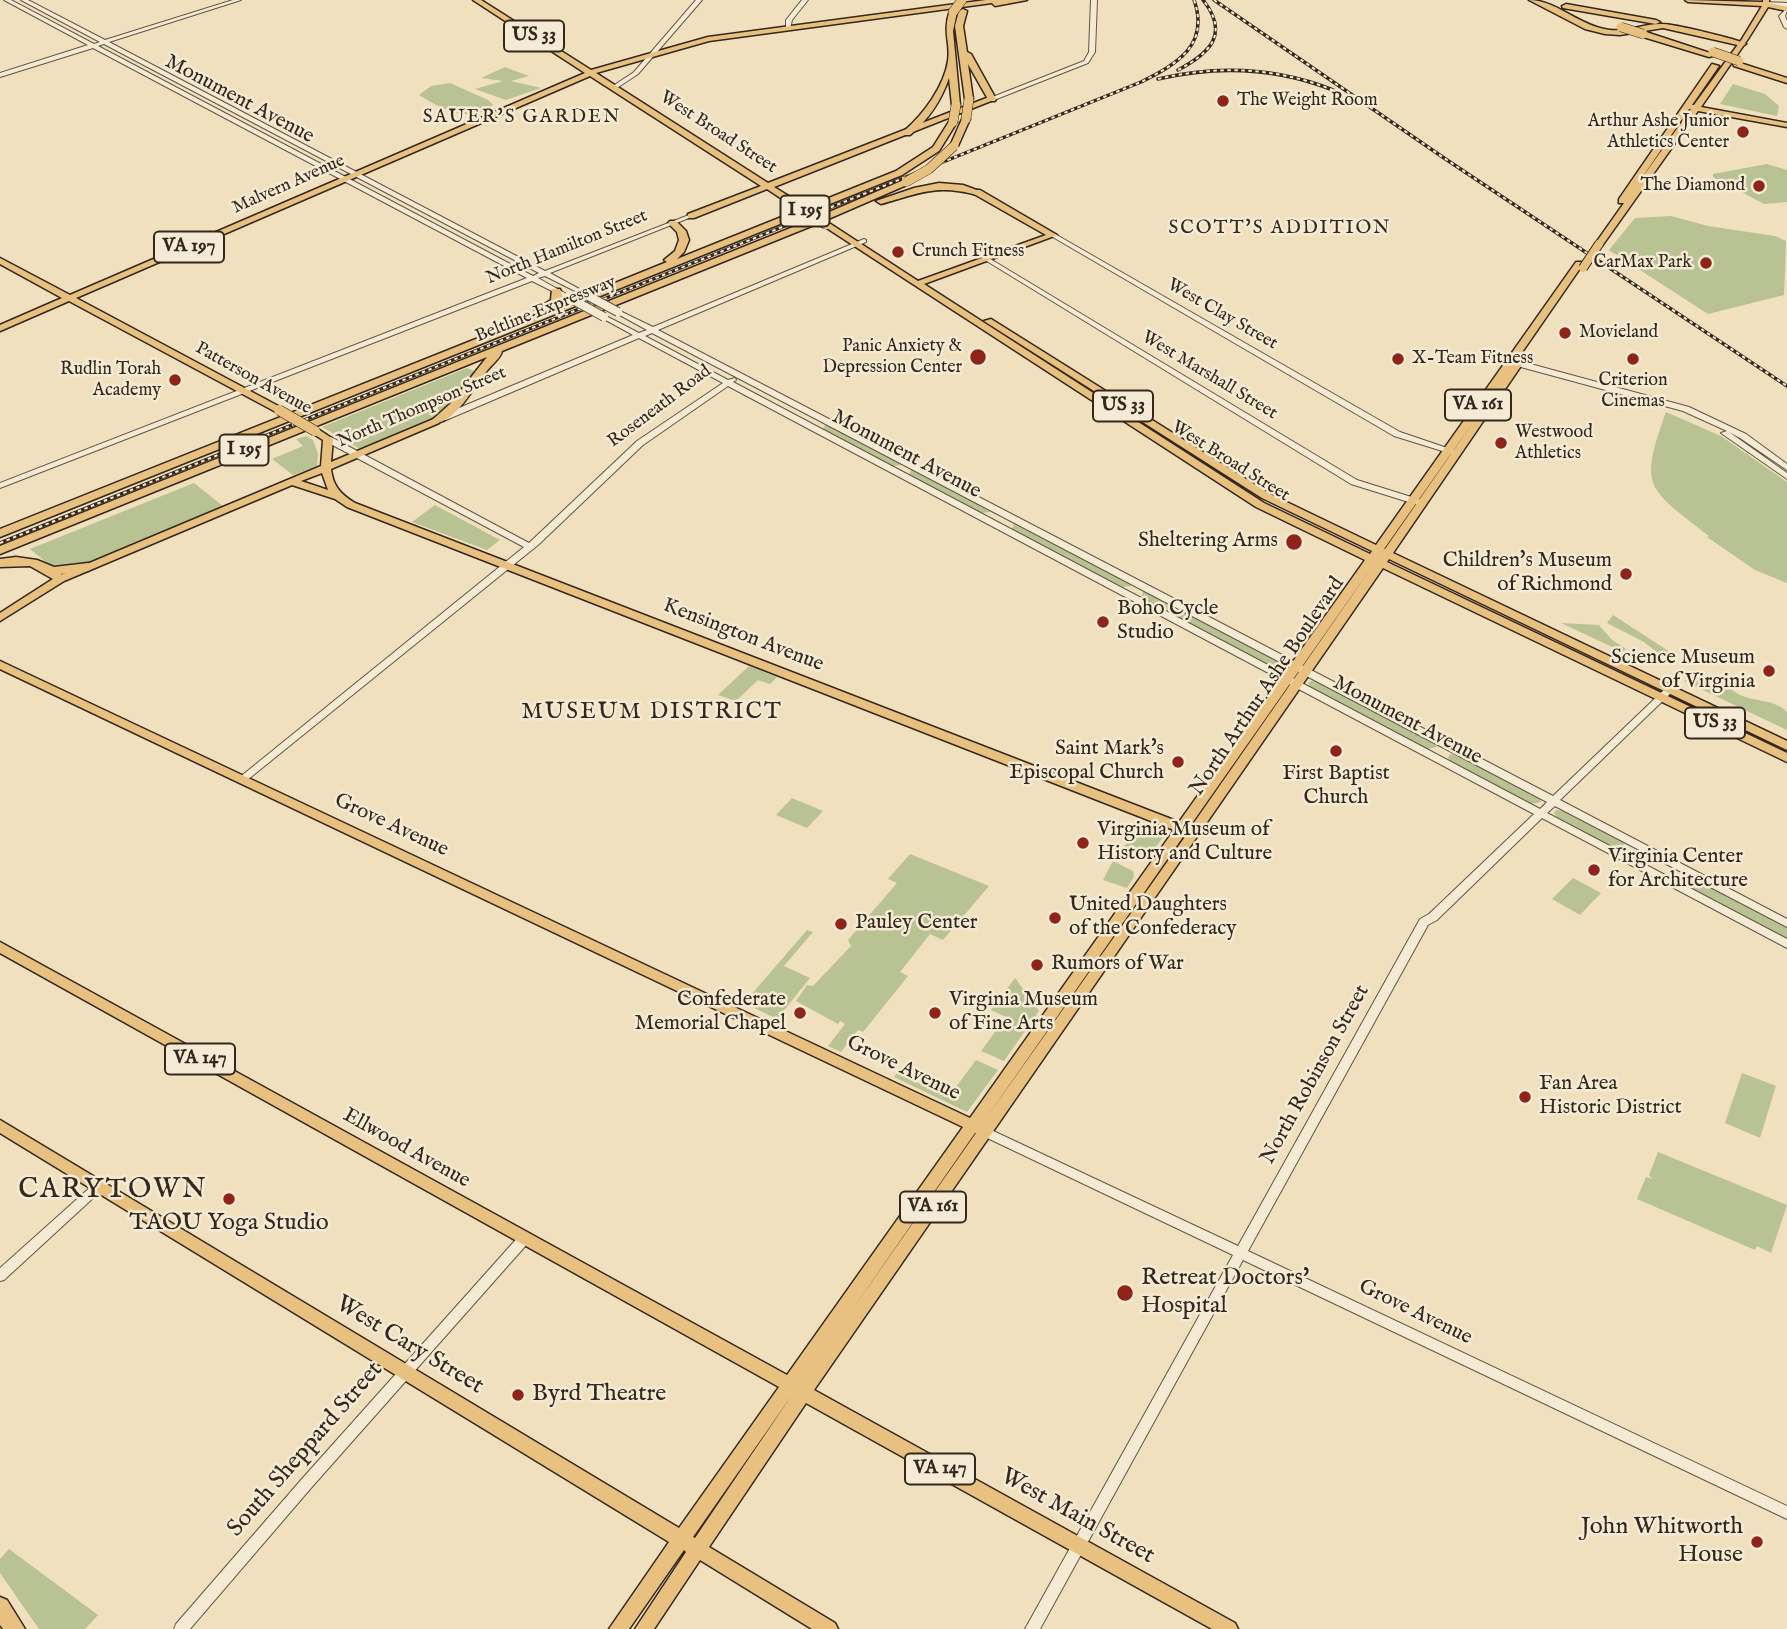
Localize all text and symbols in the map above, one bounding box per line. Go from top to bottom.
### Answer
road number: US 33 [504,20,564,52]
street label: Monument Avenue [160,50,318,150]
street label: West Broad Street [655,87,781,179]
place label: The Weight Room [1237,90,1378,112]
marker: The Weight Room [1215,93,1231,109]
district label: SAUER'S GARDEN [424,107,620,129]
place label: Arthur Ashe Junior Athletics Center [1588,111,1729,154]
marker: Arthur Ashe Junior Athletics Center [1735,124,1751,140]
street label: Malvern Avenue [229,151,349,219]
place label: The Diamond [1640,175,1745,197]
marker: The Diamond [1751,178,1767,194]
road number: I 195 [780,196,830,226]
street label: North Hamilton Street [483,206,651,290]
district label: SCOTT'S ADDITION [1171,218,1389,240]
road number: VA 197 [154,232,224,262]
place label: Crunch Fitness [912,241,1024,263]
marker: Crunch Fitness [890,244,906,260]
place label: CarMax Park [1593,252,1692,274]
marker: CarMax Park [1698,255,1714,271]
street label: Beltline Expressway [473,272,619,348]
street label: West Clay Street [1163,275,1281,355]
place label: Movieland [1579,322,1658,344]
marker: Movieland [1557,325,1573,341]
street label: West Marshall Street [1137,327,1281,425]
place label: Panic Anxiety & Depression Center [822,336,962,378]
street label: Patterson Avenue [191,338,315,420]
marker: Panic Anxiety & Depression Center [968,347,988,367]
place label: X-Team Fitness [1412,348,1533,370]
marker: X-Team Fitness [1390,351,1406,367]
marker: Criterion Cinemas [1625,351,1641,367]
place label: Rudlin Torah Academy [60,359,161,402]
street label: Roseneath Road [604,361,716,453]
street label: North Thompson Street [334,363,510,453]
place label: Criterion Cinemas [1598,370,1668,412]
marker: Rudlin Torah Academy [167,372,183,388]
road number: US 33 [1093,390,1153,422]
road number: VA 161 [1445,390,1511,420]
street label: Monument Avenue [827,405,985,505]
street label: West Broad Street [1167,417,1293,507]
place label: Westwood Athletics [1515,422,1593,464]
road number: I 195 [219,435,268,466]
marker: Westwood Athletics [1493,435,1509,451]
place label: Sheltering Arms [1138,529,1278,555]
marker: Sheltering Arms [1284,532,1304,552]
place label: Children's Museum of Richmond [1443,549,1612,599]
marker: Children's Museum of Richmond [1618,566,1634,582]
street label: North Arthur Ashe Boulevard [1185,573,1351,801]
street label: Kensington Avenue [659,594,827,678]
place label: Boho Cycle Studio [1117,597,1218,647]
marker: Boho Cycle Studio [1095,614,1111,630]
place label: Science Museum of Virginia [1611,646,1755,696]
marker: Science Museum of Virginia [1761,663,1777,679]
street label: Monument Avenue [1328,671,1486,771]
district label: MUSEUM DISTRICT [523,699,781,727]
road number: US 33 [1685,708,1745,738]
place label: Saint Mark's Episcopal Church [1009,737,1164,787]
marker: First Baptist Church [1328,743,1344,759]
marker: Saint Mark's Episcopal Church [1170,754,1186,770]
place label: First Baptist Church [1282,762,1390,812]
street label: Grove Avenue [330,789,452,863]
place label: Virginia Museum of History and Culture [1097,818,1272,868]
marker: Virginia Museum of History and Culture [1075,835,1091,851]
place label: Virginia Center for Architecture [1608,845,1748,895]
marker: Virginia Center for Architecture [1586,862,1602,878]
place label: United Daughters of the Confederacy [1069,893,1237,943]
marker: United Daughters of the Confederacy [1047,910,1063,926]
place label: Pauley Center [855,911,978,937]
marker: Pauley Center [833,916,849,932]
place label: Rumors of War [1051,952,1184,978]
marker: Rumors of War [1029,957,1045,973]
street label: North Robinson Street [1256,981,1376,1169]
place label: Confederate Memorial Chapel [635,988,786,1038]
place label: Virginia Museum of Fine Arts [949,988,1098,1038]
marker: Confederate Memorial Chapel [792,1005,808,1021]
marker: Virginia Museum of Fine Arts [927,1005,943,1021]
street label: Grove Avenue [842,1031,964,1107]
road number: VA 147 [165,1044,235,1074]
place label: Fan Area Historic District [1539,1072,1682,1122]
marker: Fan Area Historic District [1517,1089,1533,1105]
street label: Ellwood Avenue [338,1104,474,1194]
district label: CARYTOWN [19,1174,207,1208]
marker: TAOU Yoga Studio [221,1191,237,1207]
road number: VA 161 [900,1191,966,1222]
place label: TAOU Yoga Studio [129,1210,329,1238]
place label: Retreat Doctors' Hospital [1141,1265,1309,1321]
street label: Grove Avenue [1354,1275,1476,1351]
marker: Retreat Doctors' Hospital [1115,1283,1135,1303]
street label: West Cary Street [330,1290,488,1402]
street label: South Sheppard Street [222,1357,390,1543]
place label: Byrd Theatre [532,1381,666,1409]
marker: Byrd Theatre [510,1387,526,1403]
road number: VA 147 [905,1454,975,1484]
street label: West Main Street [995,1463,1159,1571]
place label: John Whitworth House [1581,1514,1743,1570]
marker: John Whitworth House [1749,1534,1765,1550]

